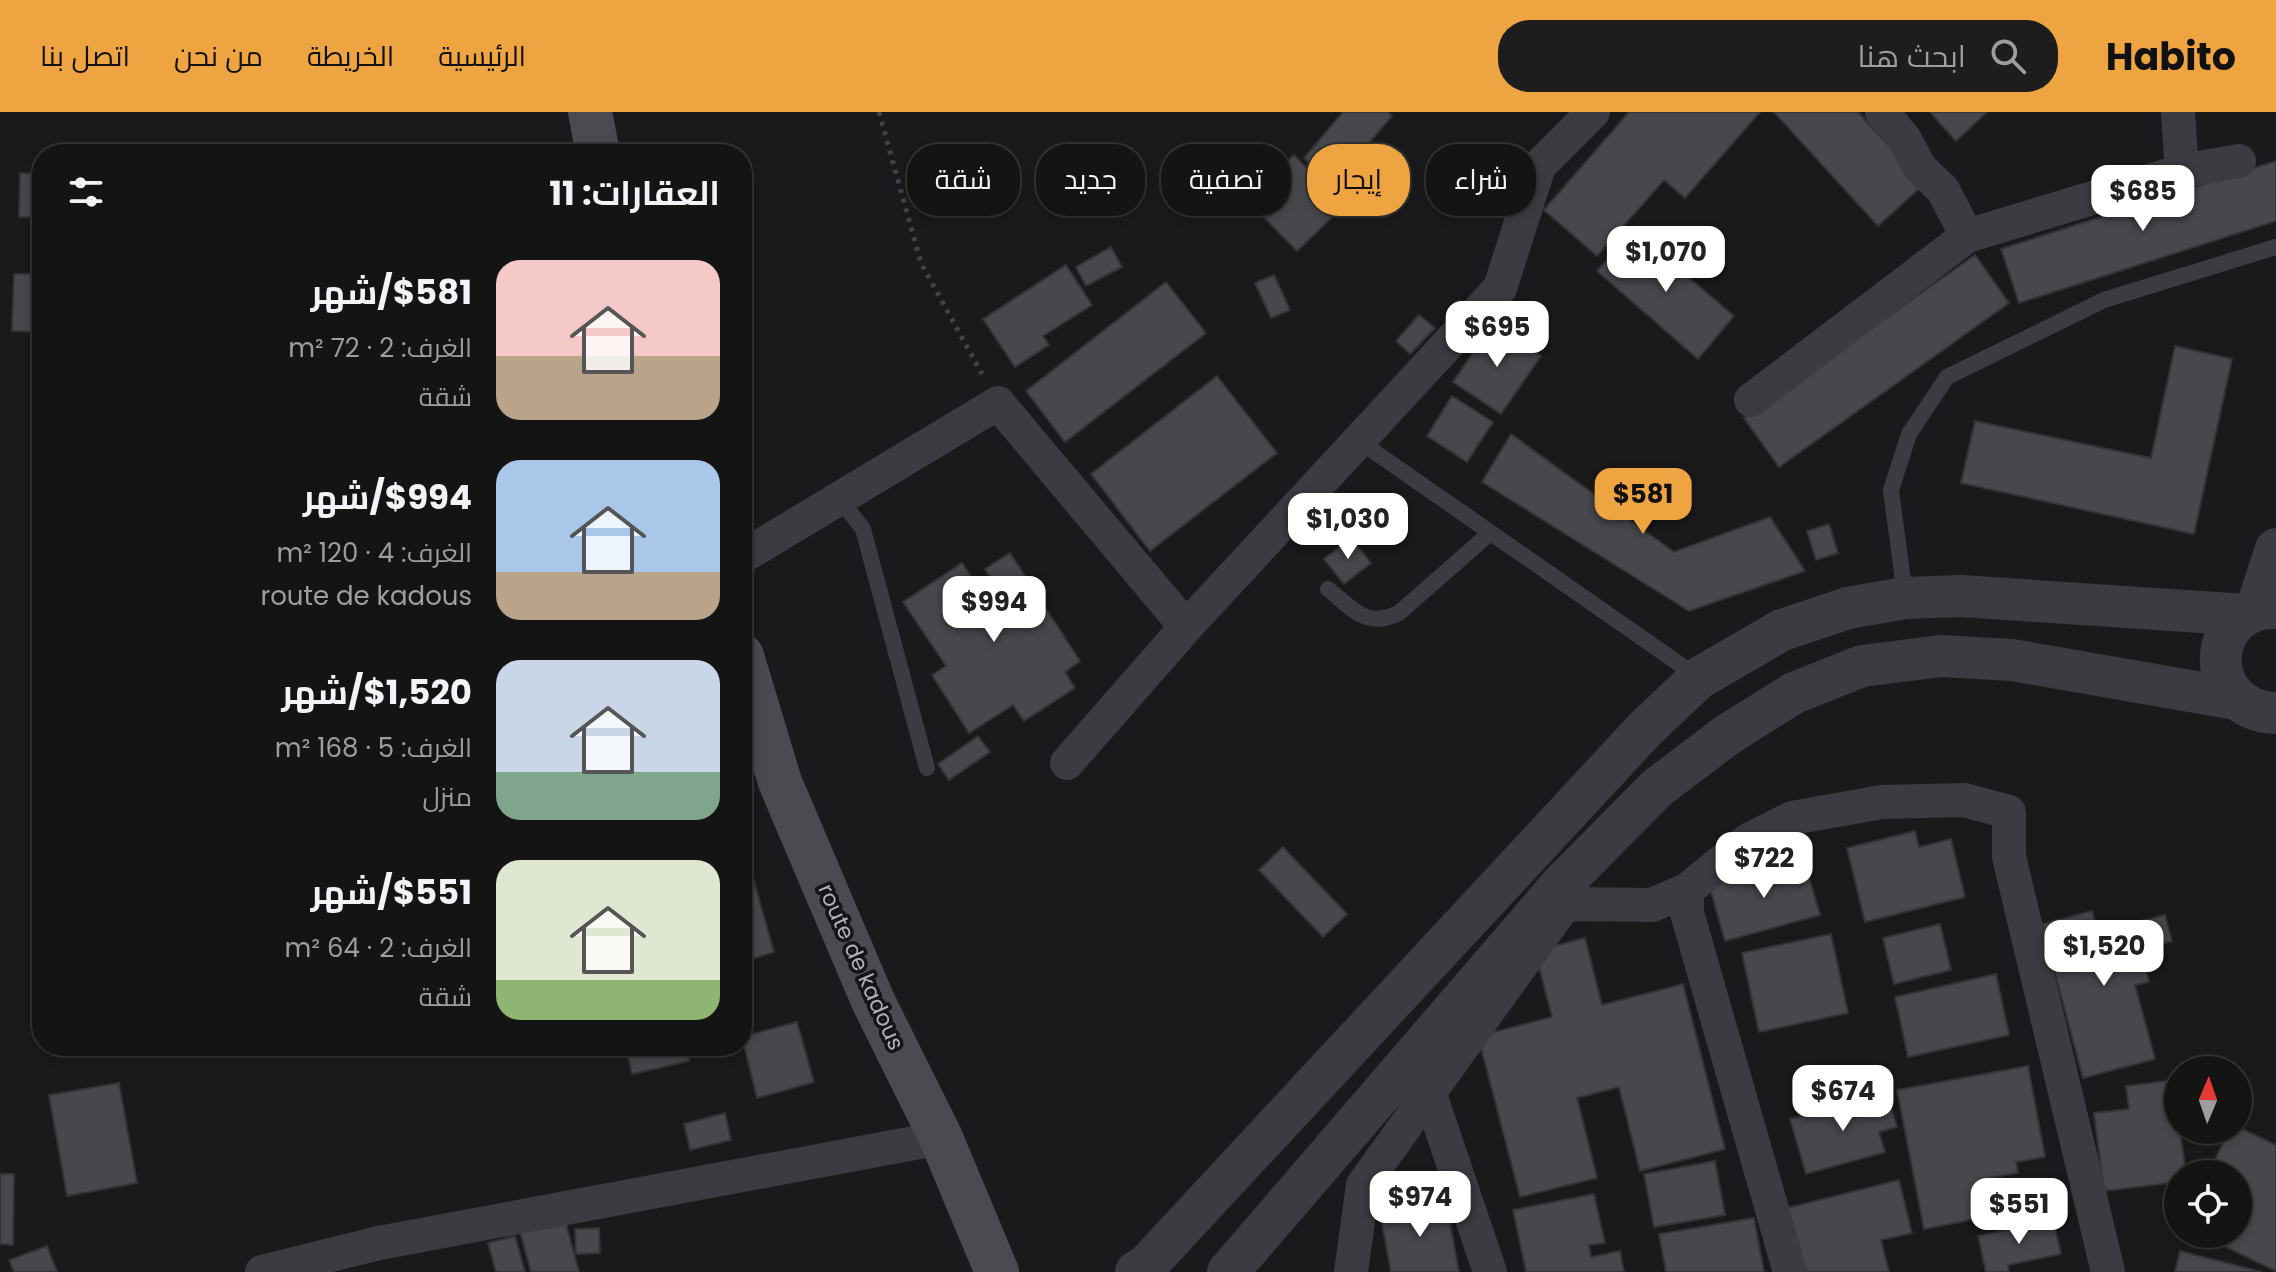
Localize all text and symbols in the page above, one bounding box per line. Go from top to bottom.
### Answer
search box [1498,20,2058,92]
text: Habito [2106,30,2236,83]
icon: search [1986,34,2030,78]
text: ابحث هنا [1858,35,1966,78]
text: اتصل بنا [40,37,130,76]
text: من نحن [174,37,263,76]
text: الخريطة [307,37,394,76]
text: الرئيسية [438,37,526,76]
chip: شقة [907,144,1020,216]
chip: جديد [1036,144,1145,216]
chip: تصفية [1161,144,1291,216]
chip: إيجار [1307,144,1410,216]
chip: شراء [1426,144,1536,216]
pin: $685 [2096,165,2190,233]
text: العقارات: 11 [549,169,720,217]
icon: filters [64,170,108,214]
text: $685 [2109,173,2177,209]
pin: $1,070 [1601,226,1731,294]
text: $1,070 [1625,234,1707,270]
text: $581/شهر [311,268,472,316]
icon: home [560,292,656,388]
pin: $695 [1450,301,1544,369]
text: $695 [1464,309,1530,345]
text: الغرف: 2 · 72 m² [288,330,472,366]
text: شقة [419,379,472,415]
pin: $581 [1596,468,1690,536]
text: $994/شهر [303,473,472,521]
text: $581 [1613,476,1673,512]
icon: home [560,492,656,588]
pin: $1,030 [1283,493,1413,561]
text: $1,030 [1306,501,1390,537]
text: الغرف: 4 · 120 m² [276,535,472,571]
pin: $994 [947,576,1041,644]
text: route de kadous [260,578,472,614]
text: $994 [961,584,1027,620]
text: $1,520/شهر [281,668,472,716]
icon: home [560,692,656,788]
text: الغرف: 5 · 168 m² [275,730,472,766]
text: منزل [423,779,472,815]
pin: $722 [1717,832,1811,900]
text: $722 [1734,840,1794,876]
text: $551/شهر [311,868,472,916]
street label: route de kadous [810,879,912,1055]
icon: home [560,892,656,988]
pin: $1,520 [2039,920,2169,988]
text: $1,520 [2062,928,2146,964]
text: الغرف: 2 · 64 m² [285,930,472,966]
text: شقة [419,979,472,1015]
north arrow [2164,1056,2252,1144]
map controls [2164,1056,2252,1248]
pin: $674 [1796,1065,1890,1133]
text: $674 [1810,1073,1876,1109]
button: locate [2164,1160,2252,1248]
pin: $974 [1373,1171,1467,1239]
pin: $551 [1972,1178,2066,1246]
text: $974 [1388,1179,1452,1215]
text: $551 [1989,1186,2049,1222]

